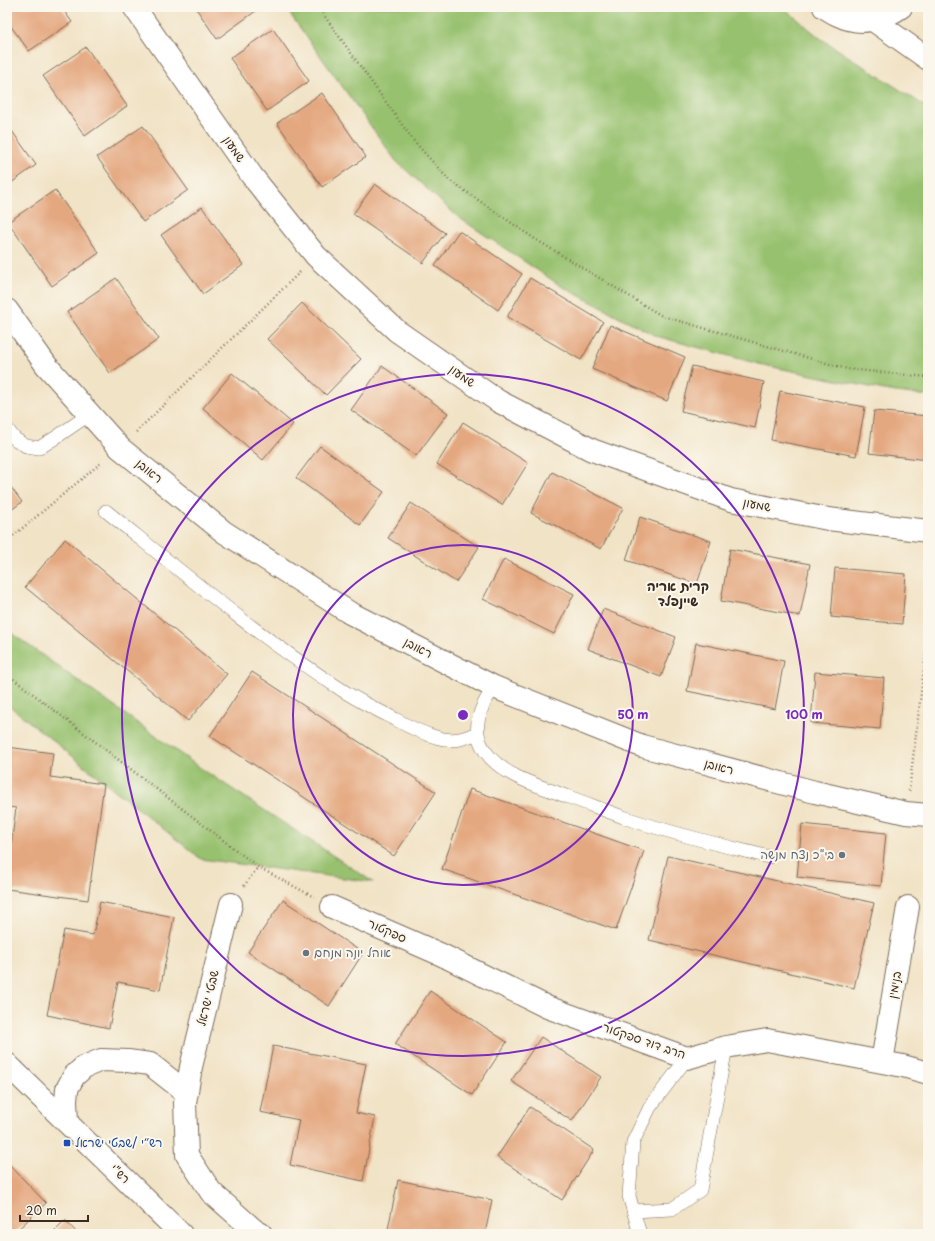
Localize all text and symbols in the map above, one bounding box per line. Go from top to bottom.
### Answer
street label: שמעון [219,132,250,165]
street label: שמעון [446,360,479,391]
street label: ראובן [132,454,167,487]
street label: שמעון [742,492,773,516]
district label: קרית אריה שיינפלד [647,576,709,610]
street label: ראובן [401,632,436,662]
text: 50 m [617,705,649,723]
text: 100 m [785,705,823,723]
centre of rings [456,708,470,722]
street label: ראובן [702,753,736,779]
place label: בי"כ נצח מנשה [760,845,834,863]
marker: בי"כ נצח מנשה [837,850,847,860]
street label: ספקטור [365,914,410,947]
place label: אוהל יונה מנחם [314,943,391,961]
marker: אוהל יונה מנחם [301,948,311,958]
street label: שבטי ישראל [191,968,223,1028]
street label: בנימין [883,970,905,1000]
street label: הרב דוד ספקטור [600,1017,689,1063]
place label: רש״י /שבטי ישראל [75,1133,162,1151]
marker: רש״י /שבטי ישראל [62,1138,72,1148]
street label: רש"י [107,1159,135,1187]
scale bar [20,1197,88,1223]
text: 20 m [26,1201,57,1219]

